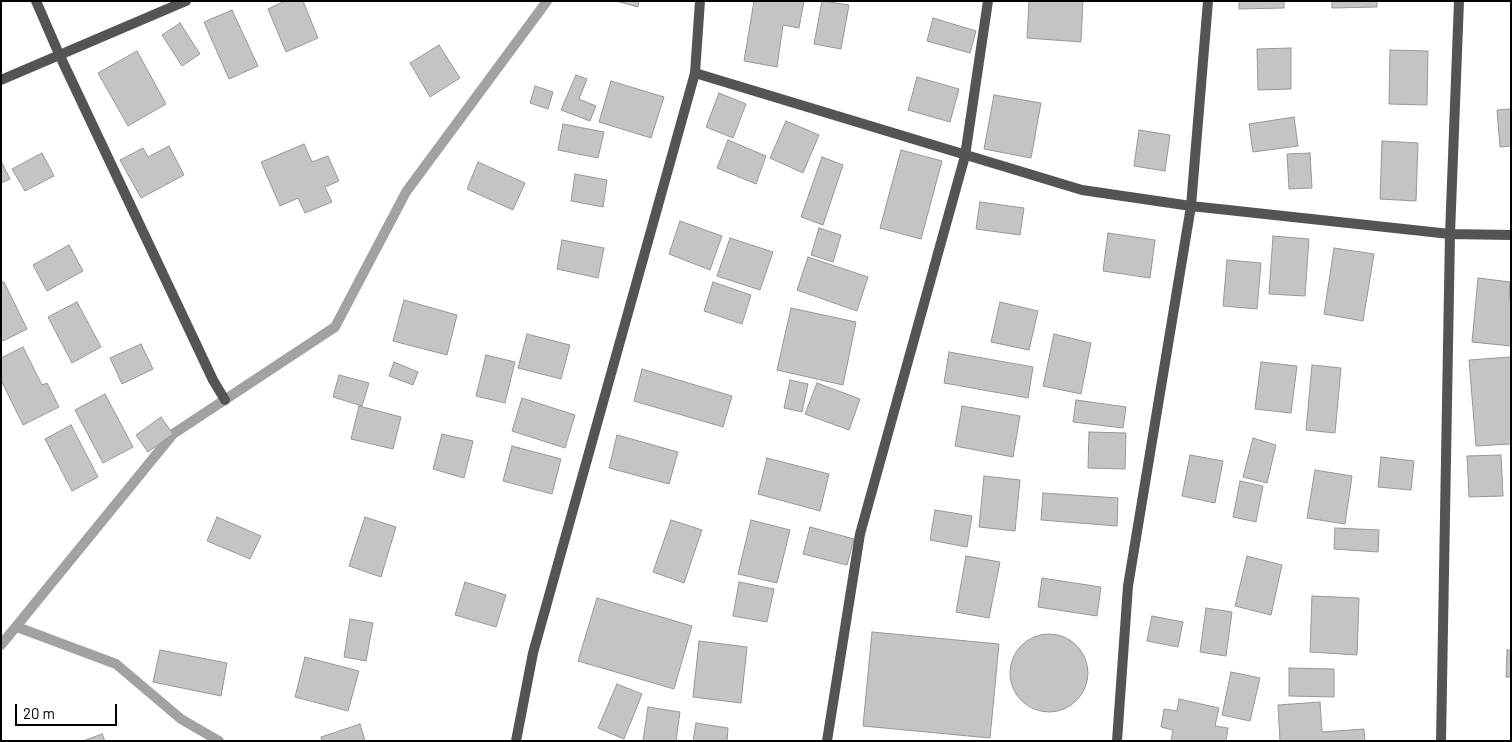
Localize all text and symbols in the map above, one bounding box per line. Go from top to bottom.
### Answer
scale bar [18,694,120,726]
text: 20 m [23,704,55,722]

